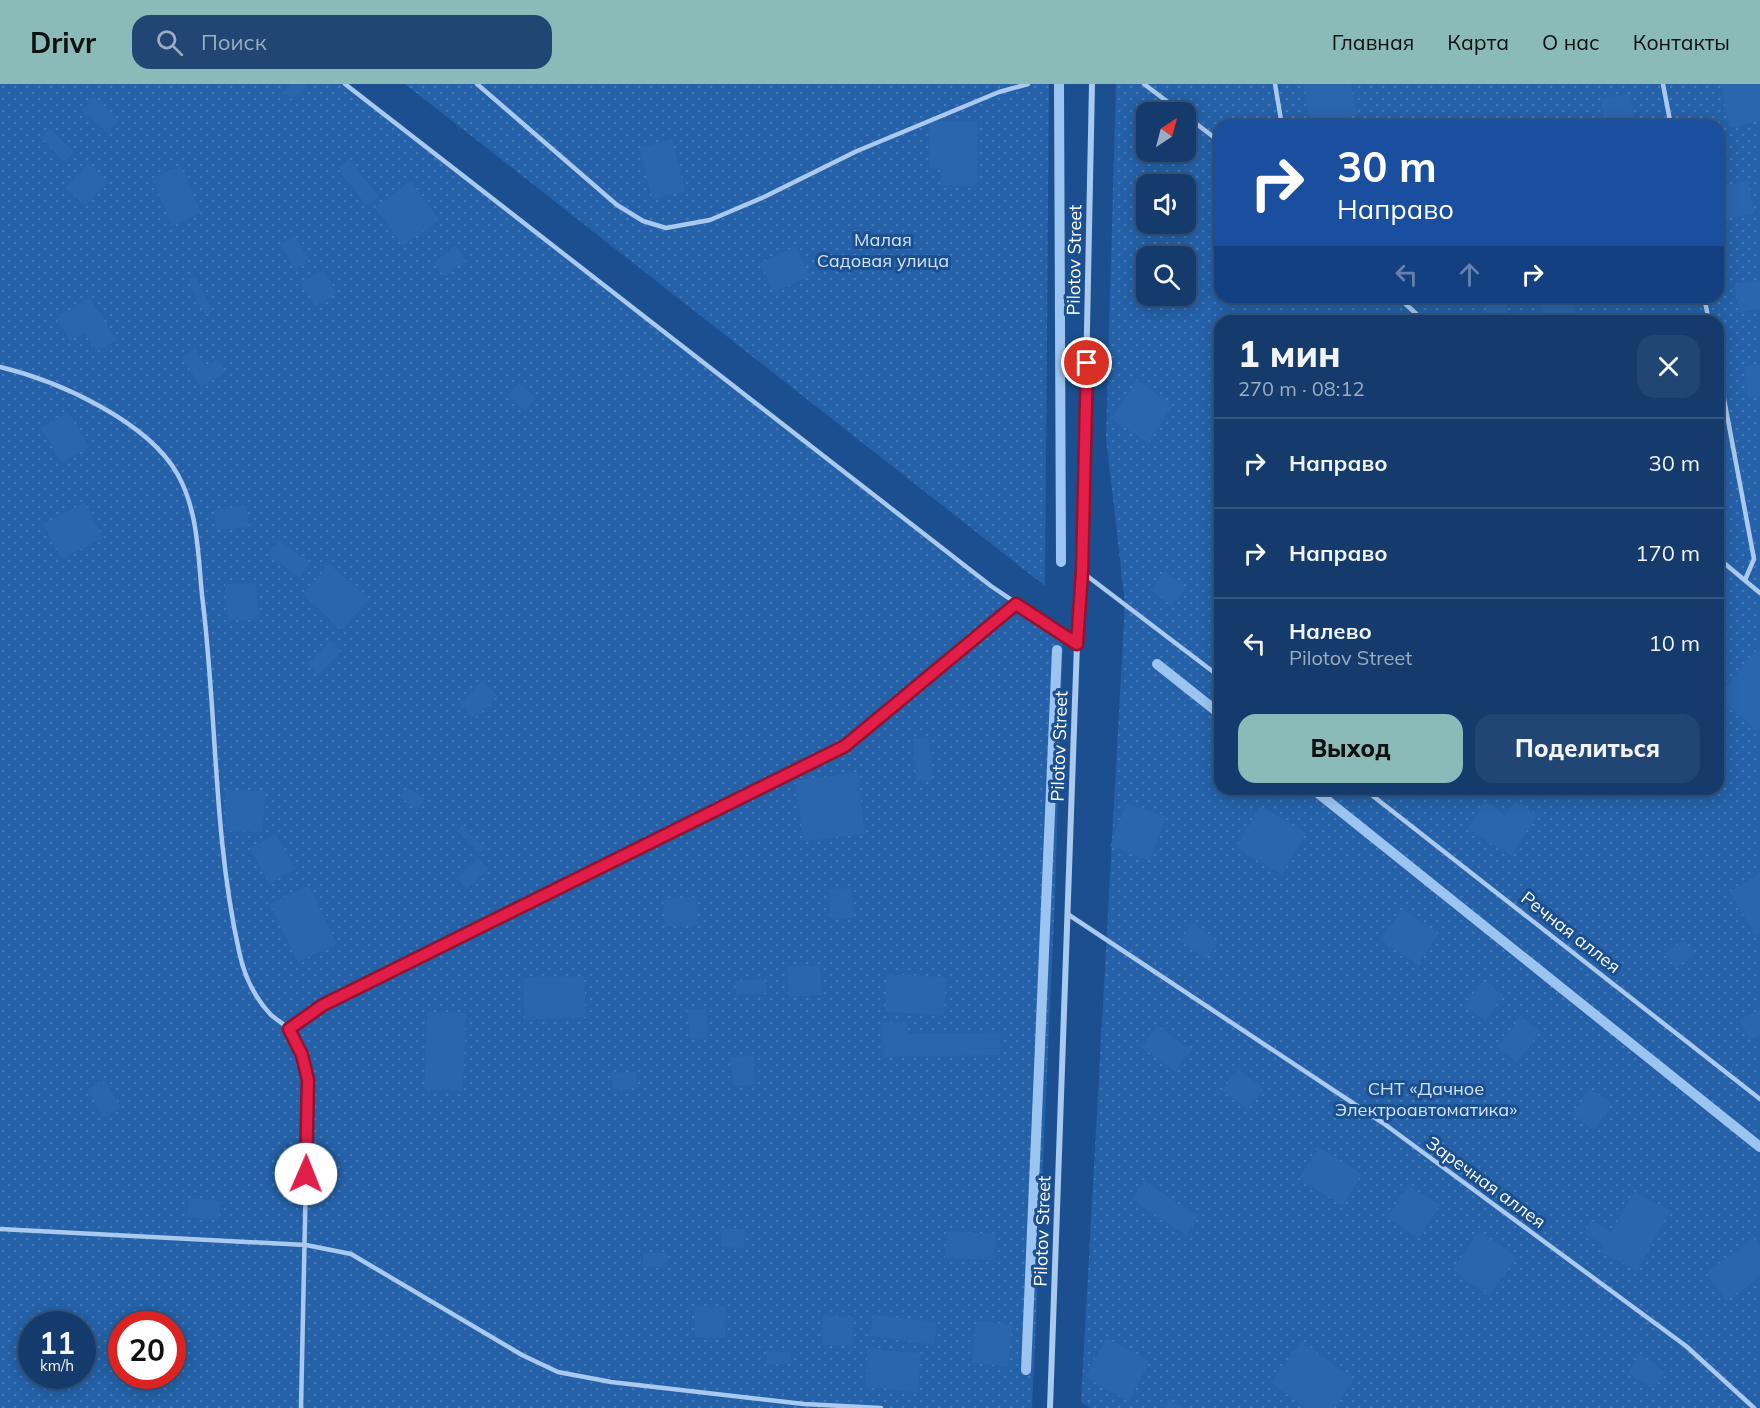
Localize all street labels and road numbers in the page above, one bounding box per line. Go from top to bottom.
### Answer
street label: Pilotov Street [1062,204,1086,316]
street label: Pilotov Street [1046,690,1072,802]
street label: Речная аллея [1517,886,1625,978]
street label: Заречная аллея [1422,1131,1550,1233]
street label: Pilotov Street [1029,1175,1055,1287]

